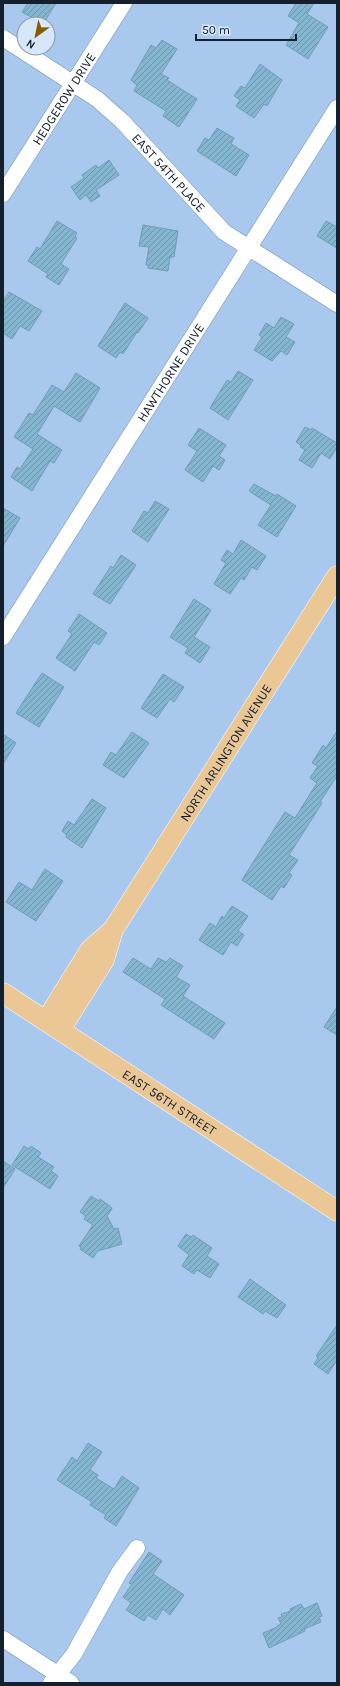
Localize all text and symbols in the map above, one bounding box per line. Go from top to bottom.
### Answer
north arrow [16,16,56,56]
scale bar [196,16,296,42]
text: 50 m [202,23,230,37]
text: N [24,36,38,52]
street label: HEDGEROW DRIVE [29,50,99,148]
street label: EAST 54TH PLACE [129,130,209,215]
street label: HAWTHORNE DRIVE [134,321,207,424]
street label: NORTH ARLINGTON AVENUE [177,681,275,824]
street label: EAST 56TH STREET [120,1066,219,1138]

